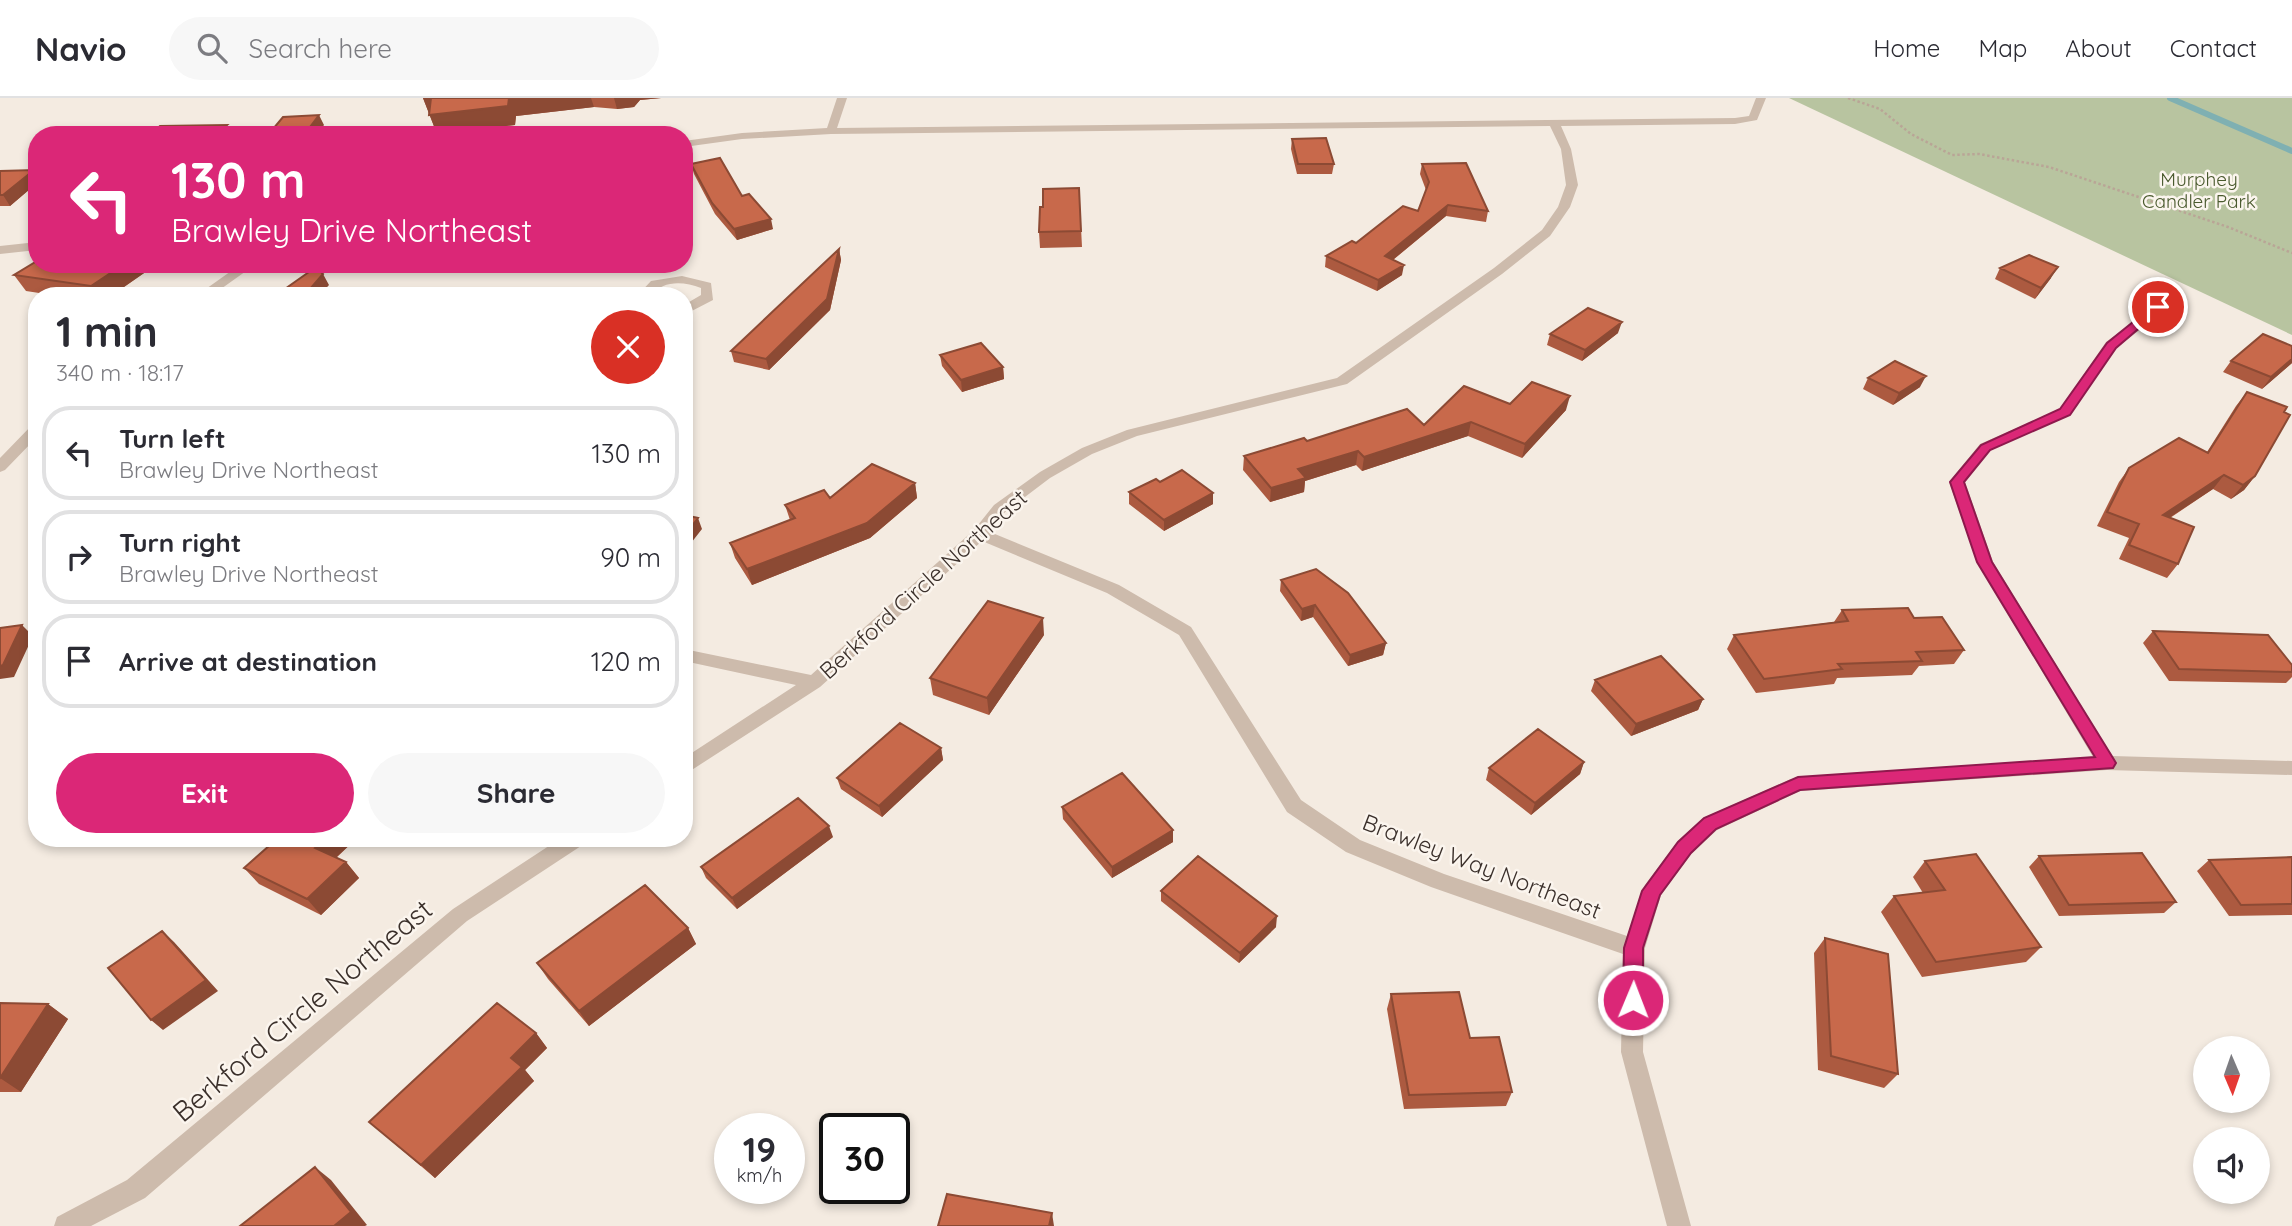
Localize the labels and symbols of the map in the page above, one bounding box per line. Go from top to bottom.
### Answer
park label: Murphey Candler Park [2142,167,2256,213]
pin [2128,277,2188,337]
street label: Berkford Circle Northeast [813,483,1033,685]
street label: Brawley Way Northeast [1359,807,1606,925]
street label: Berkford Circle Northeast [165,891,439,1129]
position arrow [1596,963,1670,1037]
north arrow [2193,1036,2270,1113]
speed limit sign: 30 [819,1113,910,1204]

